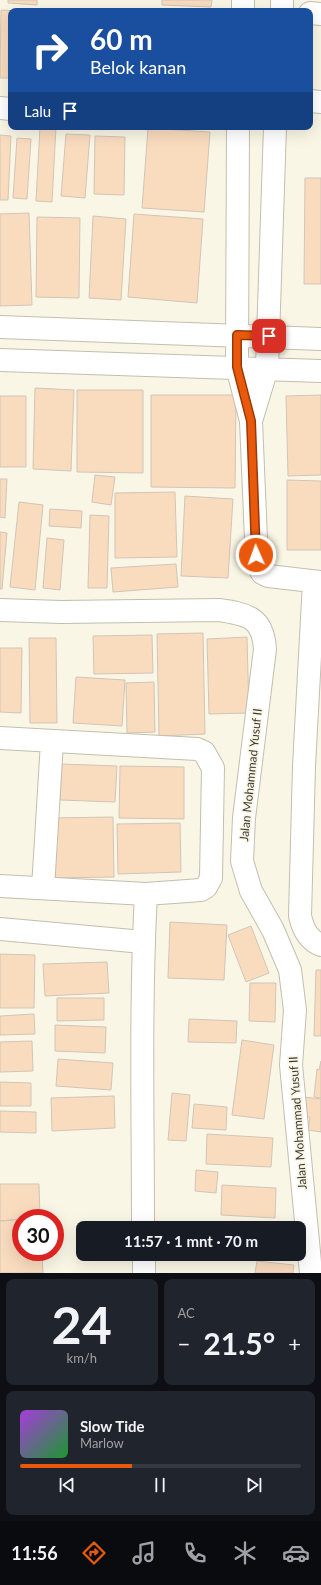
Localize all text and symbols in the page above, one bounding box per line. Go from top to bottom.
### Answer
text: 60 m [90,22,153,56]
icon: right [24,24,76,76]
text: Belok kanan [90,56,186,78]
icon: arrive [59,100,81,122]
text: Lalu [24,102,51,120]
pin [252,319,286,353]
icon: arrive [258,325,280,347]
position arrow [235,534,277,576]
street label: Jalan Mohammad Yusuf II [236,708,265,842]
street label: Jalan Mohammad Yusuf II [285,1056,310,1190]
speed limit sign: 30 [12,1209,64,1261]
text: 11:57 · 1 mnt · 70 m [124,1232,258,1250]
text: 24 [52,1293,112,1355]
text: AC [178,1305,195,1321]
text: 21.5° [203,1325,275,1361]
text: − [178,1330,190,1357]
text: + [288,1330,301,1357]
text: km/h [67,1350,97,1366]
text: Slow Tide [80,1417,145,1435]
text: Marlow [80,1435,124,1451]
icon: previous [56,1474,78,1496]
icon: pause [149,1474,171,1496]
icon: next [243,1474,265,1496]
icon: directions [80,1539,108,1567]
icon: music [130,1539,158,1567]
icon: phone [181,1539,209,1567]
icon: climate [231,1539,259,1567]
icon: car [282,1539,310,1567]
text: 11:56 [11,1542,58,1564]

